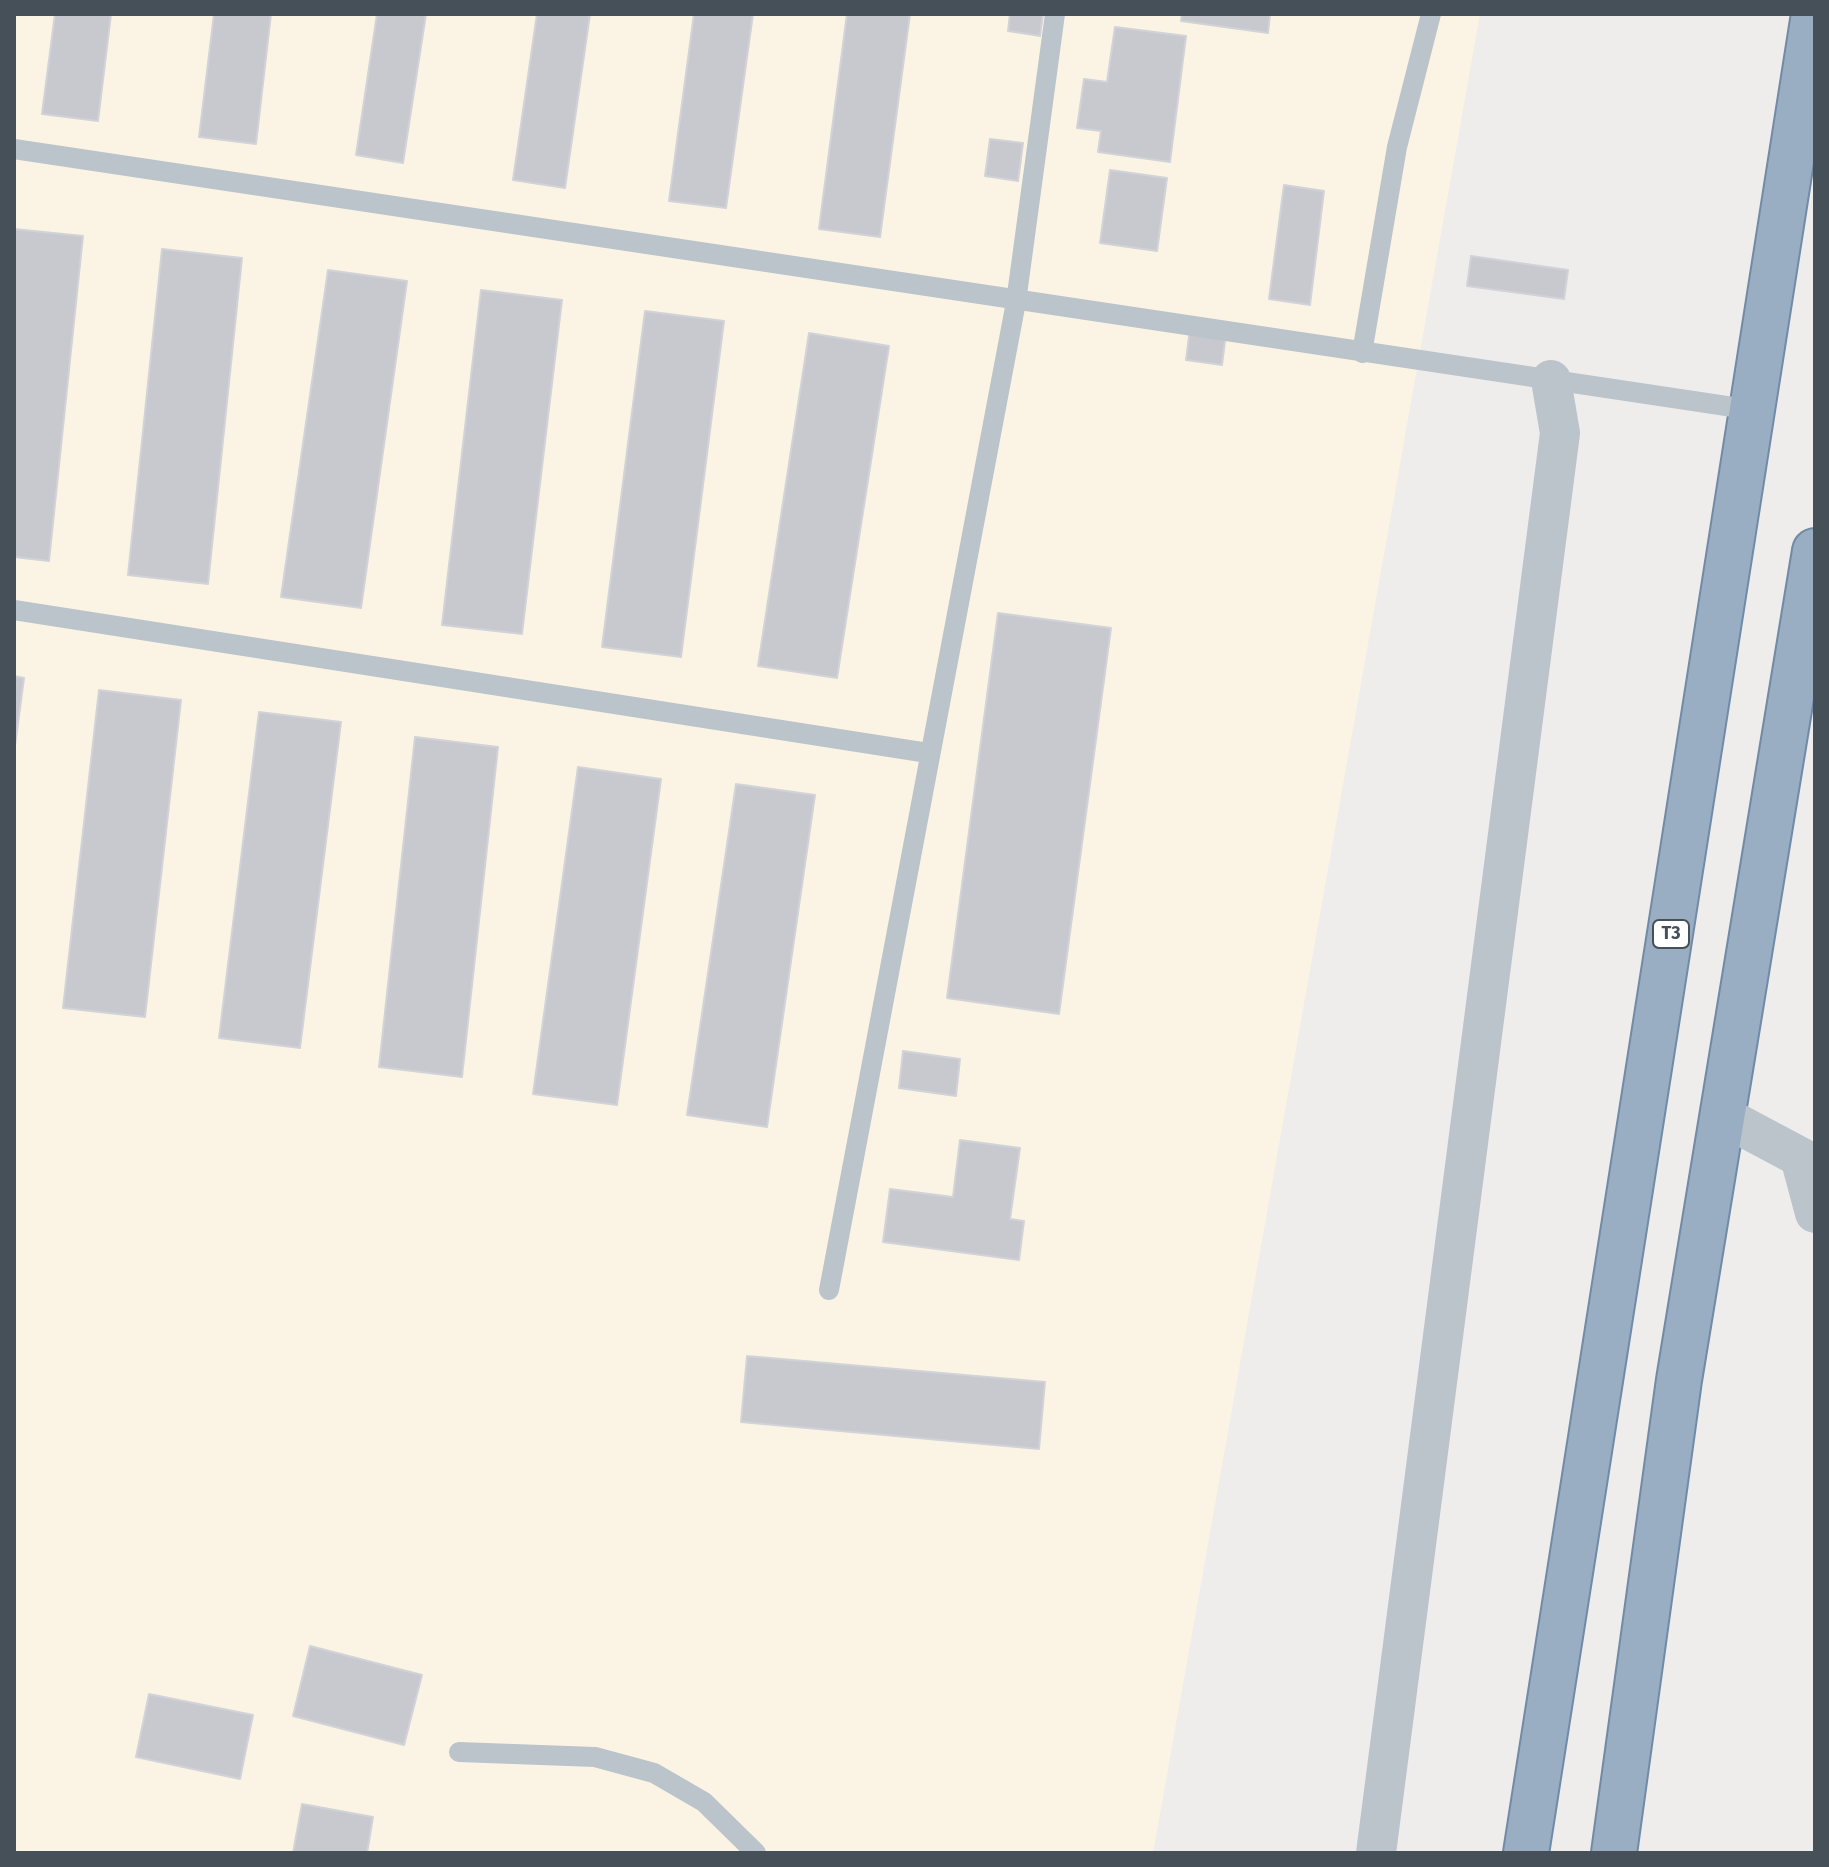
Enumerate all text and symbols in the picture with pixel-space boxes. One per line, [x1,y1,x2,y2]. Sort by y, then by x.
road number: T3 [1653,920,1689,948]

